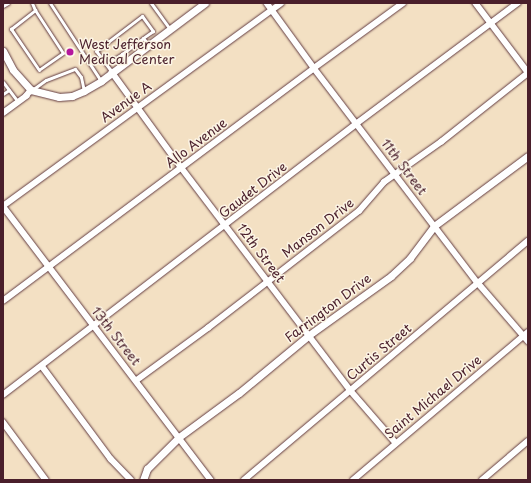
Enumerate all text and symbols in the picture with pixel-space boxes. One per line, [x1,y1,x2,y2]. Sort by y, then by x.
place label: West Jefferson Medical Center [79,37,175,68]
marker: West Jefferson Medical Center [64,46,76,58]
street label: Avenue A [98,78,154,126]
street label: Allo Avenue [162,115,230,171]
street label: 11th Street [378,135,430,199]
street label: Gaudet Drive [216,158,290,222]
street label: Manson Drive [279,195,357,261]
street label: 12th Street [233,220,289,286]
street label: Farrington Drive [282,271,374,345]
street label: 13th Street [88,304,144,368]
street label: Curtis Street [343,320,415,384]
street label: Saint Michael Drive [381,352,485,442]

